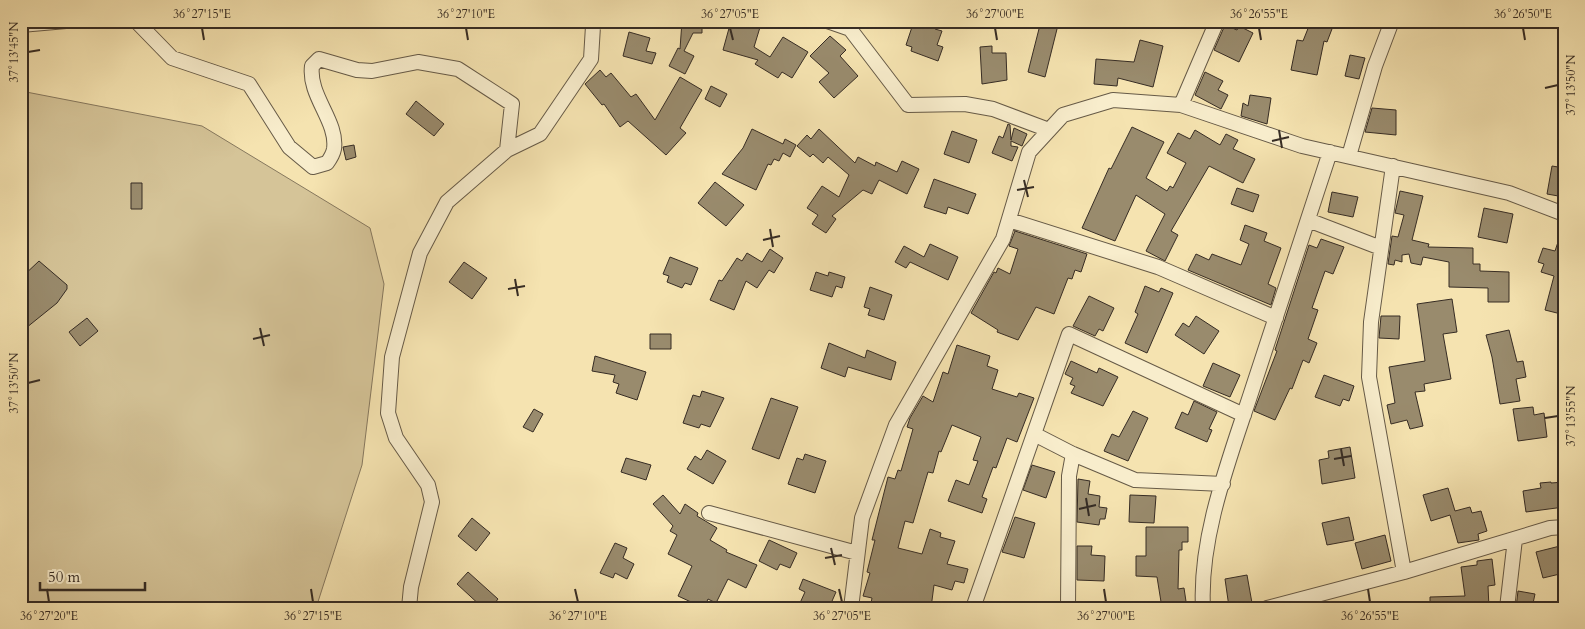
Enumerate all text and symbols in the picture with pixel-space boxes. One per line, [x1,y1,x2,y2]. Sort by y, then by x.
text: 36°27'15"E [173,6,231,22]
text: 36°27'10"E [437,6,495,22]
text: 36°27'05"E [701,6,759,22]
text: 36°27'00"E [966,6,1024,22]
text: 36°26'55"E [1230,6,1288,22]
text: 36°26'50"E [1494,6,1552,22]
text: 37°13'45"N [6,21,22,82]
text: 37°13'50"N [1563,54,1579,115]
text: 37°13'50"N [6,352,22,413]
text: 37°13'55"N [1563,385,1579,446]
scale bar [40,559,145,591]
text: 50 m [48,567,80,587]
text: 36°27'20"E [20,608,78,624]
text: 36°27'15"E [284,608,342,624]
text: 36°27'10"E [549,608,607,624]
text: 36°27'05"E [813,608,871,624]
text: 36°27'00"E [1077,608,1135,624]
text: 36°26'55"E [1341,608,1399,624]

